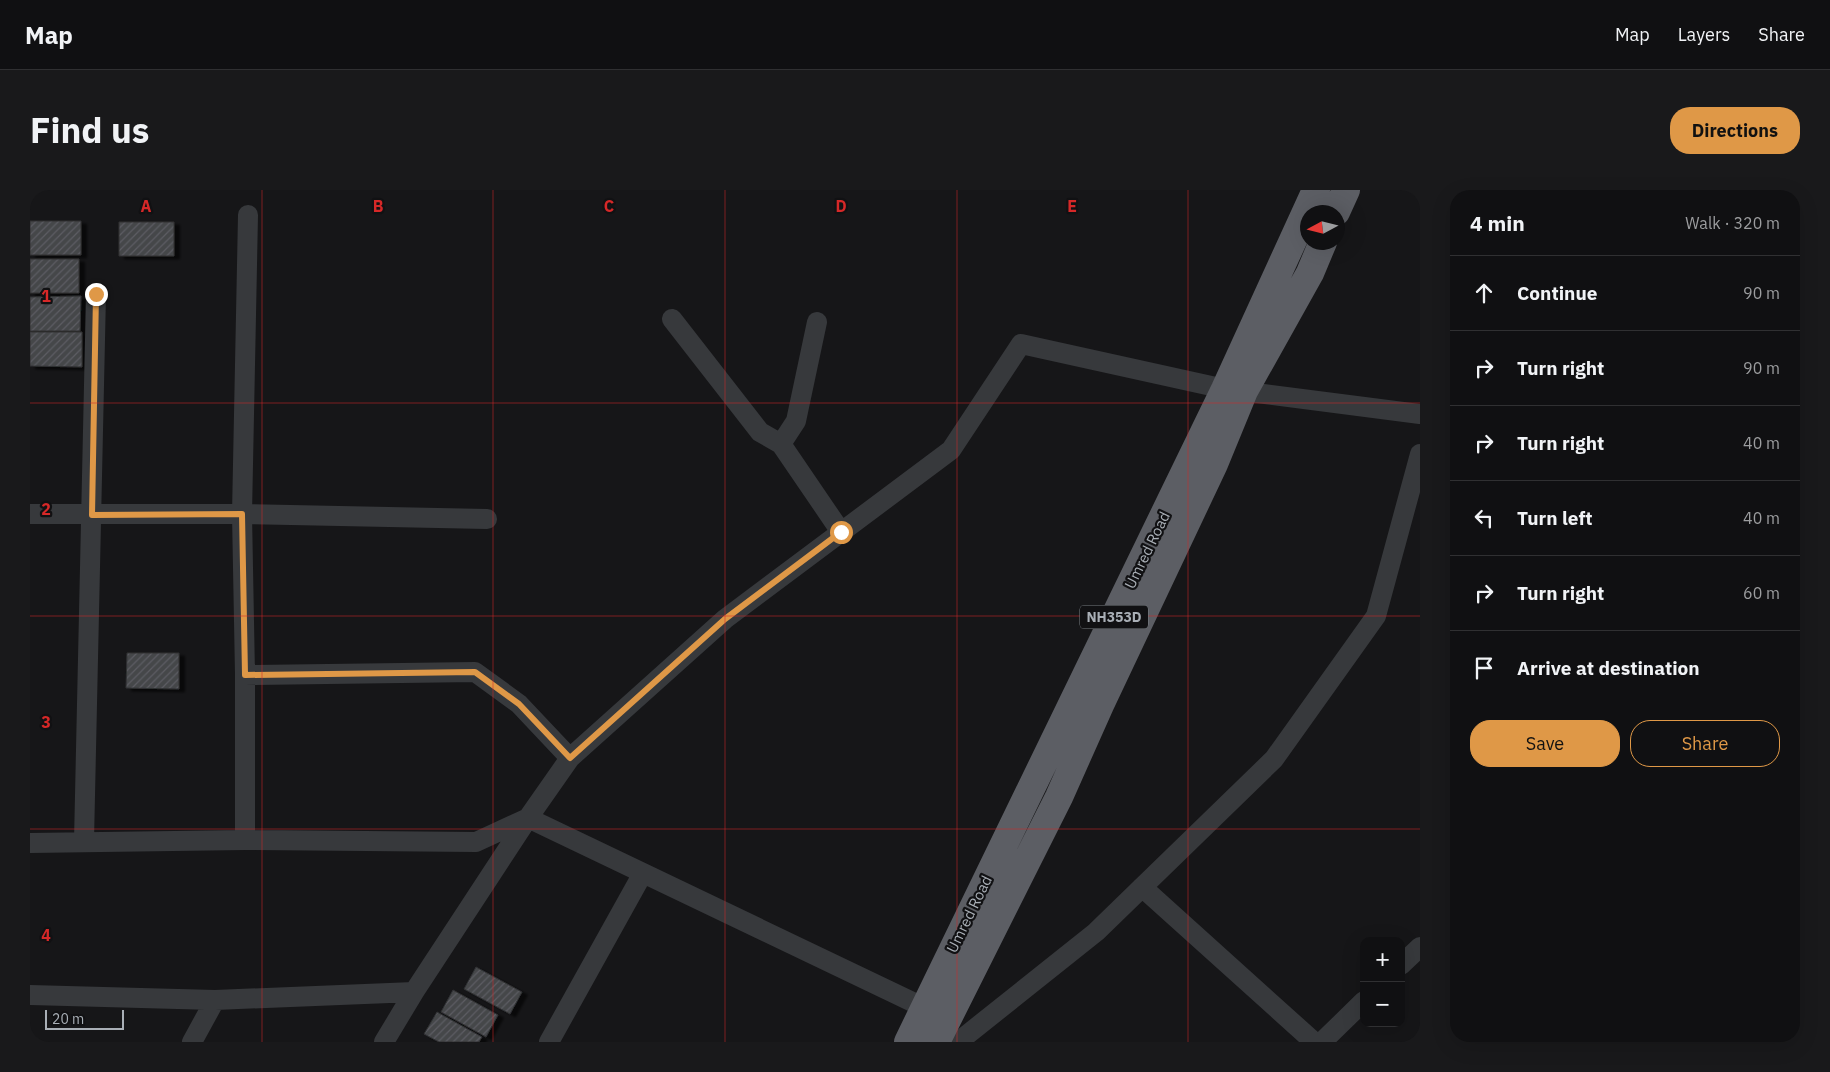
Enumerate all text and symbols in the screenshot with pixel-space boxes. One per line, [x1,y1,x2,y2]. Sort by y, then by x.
text: Map [25,19,73,51]
text: Map [1615,23,1650,46]
text: Layers [1678,23,1730,46]
text: Share [1758,23,1805,46]
text: Find us [30,107,149,153]
button: Directions [1670,107,1800,154]
text: A [141,196,152,216]
text: B [373,196,384,216]
text: C [604,196,614,216]
text: D [835,196,847,216]
text: E [1067,196,1077,216]
north arrow [1300,205,1345,250]
text: 4 min [1470,209,1525,237]
text: Walk · 320 m [1685,213,1780,233]
icon: ahead [1470,279,1498,307]
text: Continue [1517,281,1597,305]
route end [85,283,108,306]
text: 90 m [1743,283,1780,303]
text: 1 [41,286,51,306]
icon: right [1470,354,1498,382]
text: Turn right [1517,356,1604,380]
text: 90 m [1743,358,1780,378]
icon: right [1470,429,1498,457]
text: Turn right [1517,431,1604,455]
text: 40 m [1743,433,1780,453]
text: 2 [41,499,51,519]
icon: left [1470,504,1498,532]
text: Turn left [1517,506,1593,530]
street label: Umred Road [1120,508,1174,592]
text: 40 m [1743,508,1780,528]
route start [830,521,853,544]
icon: right [1470,579,1498,607]
text: Turn right [1517,581,1604,605]
text: 60 m [1743,583,1780,603]
road number: NH353D [1080,606,1148,628]
icon: arrive [1470,654,1498,682]
text: Arrive at destination [1517,656,1700,680]
text: 3 [41,712,51,732]
button: Save [1470,720,1620,767]
button: Share [1630,720,1780,767]
street label: Umred Road [942,872,996,956]
text: 4 [41,925,51,945]
map controls [1360,937,1405,1027]
button: + [1360,937,1405,982]
button: − [1360,982,1405,1027]
scale bar [45,1007,124,1030]
text: 20 m [52,1010,84,1028]

